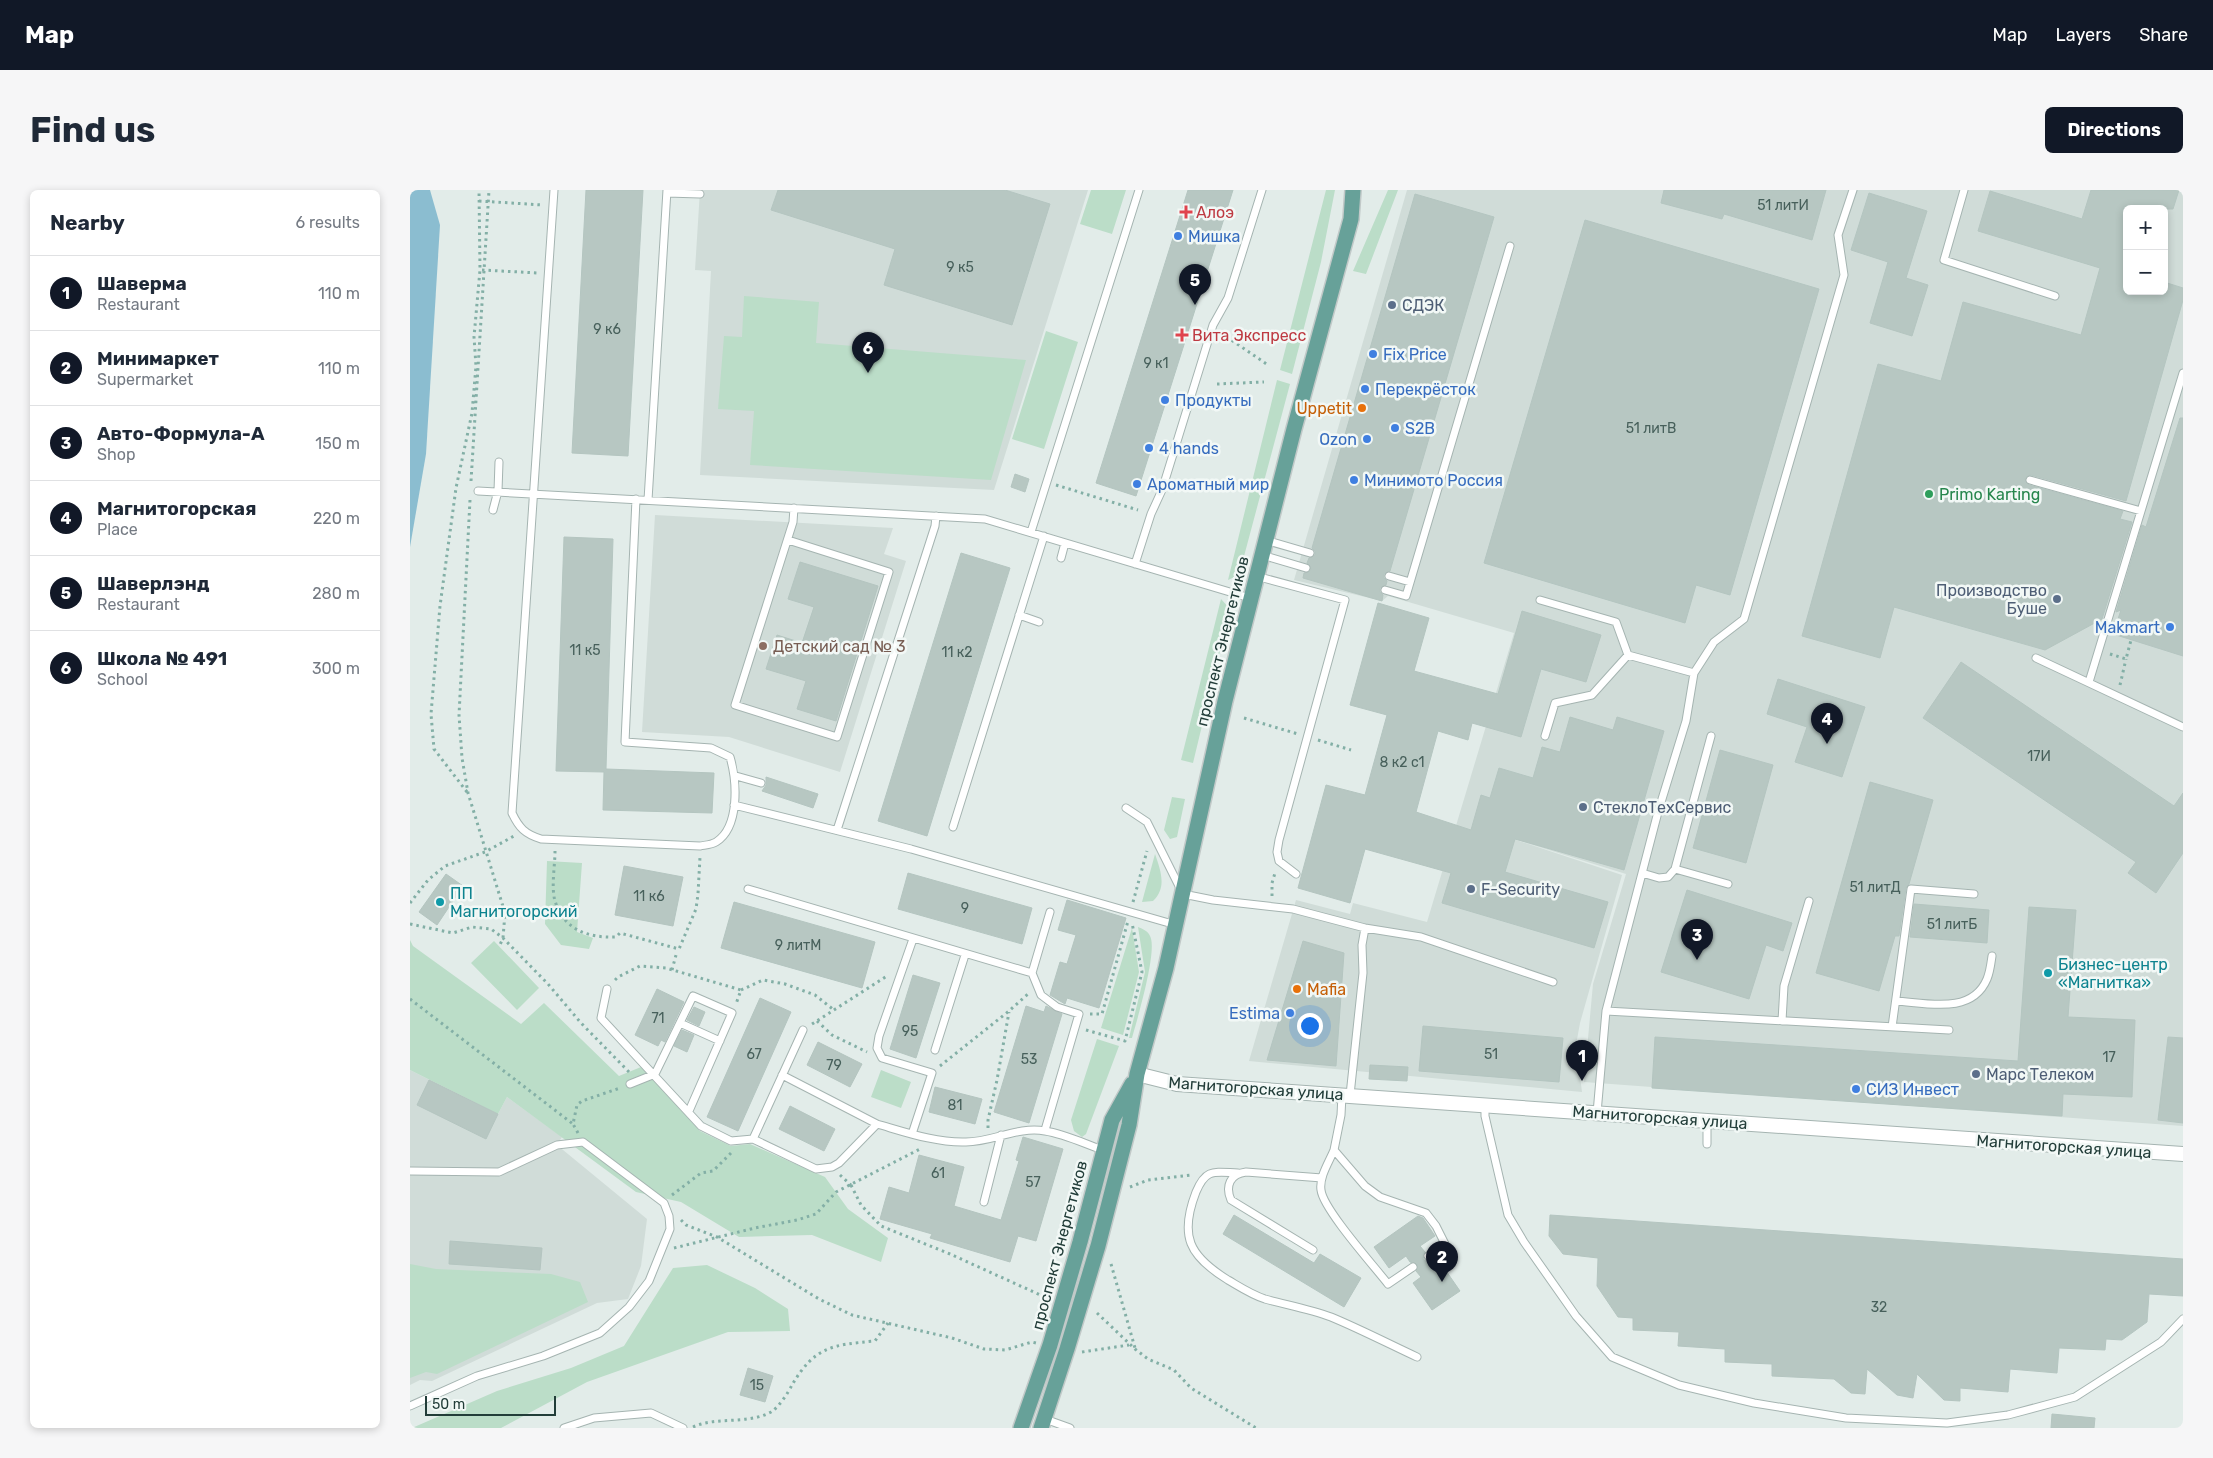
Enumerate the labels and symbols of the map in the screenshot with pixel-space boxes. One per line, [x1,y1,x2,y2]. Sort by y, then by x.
house number: 51 литИ [1757,197,1809,214]
place label: Алоэ [1196,203,1234,222]
marker: Алоэ [1180,206,1192,218]
place label: Мишка [1188,227,1240,246]
marker: Мишка [1172,230,1184,242]
house number: 9 к5 [946,259,974,276]
pin: 5 [1179,264,1211,305]
place label: СДЭК [1402,296,1444,315]
marker: СДЭК [1386,299,1398,311]
house number: 9 к6 [593,321,621,338]
place label: Вита Экспресс [1192,326,1306,345]
marker: Вита Экспресс [1176,329,1188,341]
pin: 6 [852,332,884,373]
place label: Fix Price [1383,345,1447,364]
marker: Fix Price [1367,348,1379,360]
house number: 9 к1 [1143,355,1169,372]
place label: Перекрёсток [1375,380,1476,399]
marker: Перекрёсток [1359,383,1371,395]
place label: Продукты [1175,391,1252,410]
marker: Продукты [1159,394,1171,406]
place label: Uppetit [1296,399,1352,418]
marker: Uppetit [1356,402,1368,414]
place label: S2B [1405,419,1435,438]
house number: 51 литВ [1626,420,1676,437]
marker: S2B [1389,422,1401,434]
place label: Ozon [1319,430,1357,449]
marker: Ozon [1361,433,1373,445]
place label: 4 hands [1159,439,1219,458]
marker: 4 hands [1143,442,1155,454]
place label: Минимото Россия [1364,471,1503,490]
marker: Минимото Россия [1348,474,1360,486]
place label: Ароматный мир [1147,475,1269,494]
marker: Ароматный мир [1131,478,1143,490]
place label: Primo Karting [1939,485,2040,504]
marker: Primo Karting [1923,488,1935,500]
street label: проспект Энергетиков [1192,554,1253,728]
place label: Производство Буше [1936,581,2047,618]
marker: Производство Буше [2051,593,2063,605]
place label: Makmart [2095,618,2160,637]
marker: Makmart [2164,621,2176,633]
place label: Детский сад № 3 [773,637,906,656]
marker: Детский сад № 3 [757,640,769,652]
house number: 11 к5 [569,642,601,659]
house number: 11 к2 [941,644,973,661]
pin: 4 [1811,703,1843,744]
house number: 17И [2027,748,2051,765]
house number: 8 к2 с1 [1379,754,1425,771]
place label: СтеклоТехСервис [1593,798,1732,817]
marker: СтеклоТехСервис [1577,801,1589,813]
house number: 51 литД [1849,879,1901,896]
place label: F-Security [1481,880,1560,899]
marker: F-Security [1465,883,1477,895]
place label: ПП Магнитогорский [450,884,578,921]
house number: 11 к6 [633,888,665,905]
marker: ПП Магнитогорский [434,896,446,908]
house number: 9 [961,900,969,917]
house number: 51 литБ [1927,916,1977,933]
pin: 3 [1681,919,1713,960]
house number: 9 литМ [775,937,821,954]
place label: Бизнес-центр «Магнитка» [2058,955,2168,992]
marker: Бизнес-центр «Магнитка» [2042,967,2054,979]
place label: Mafia [1307,980,1346,999]
marker: Mafia [1291,983,1303,995]
place label: Estima [1229,1004,1280,1023]
marker: Estima [1284,1007,1296,1019]
house number: 71 [651,1010,665,1027]
your location [1297,1013,1323,1039]
house number: 95 [902,1023,918,1040]
pin: 1 [1566,1040,1598,1081]
house number: 67 [746,1046,762,1063]
house number: 51 [1484,1046,1498,1063]
house number: 17 [2102,1049,2116,1066]
house number: 53 [1021,1051,1037,1068]
house number: 79 [826,1057,842,1074]
place label: Марс Телеком [1986,1065,2095,1084]
marker: Марс Телеком [1970,1068,1982,1080]
street label: Магнитогорская улица [1168,1073,1344,1104]
place label: СИЗ Инвест [1866,1080,1959,1099]
marker: СИЗ Инвест [1850,1083,1862,1095]
house number: 81 [948,1097,962,1114]
street label: Магнитогорская улица [1572,1102,1748,1133]
street label: Магнитогорская улица [1976,1131,2152,1162]
street label: проспект Энергетиков [1028,1158,1091,1332]
house number: 61 [931,1165,945,1182]
house number: 57 [1025,1174,1041,1191]
pin: 2 [1426,1241,1458,1282]
house number: 32 [1871,1299,1887,1316]
house number: 15 [750,1377,764,1394]
scale bar [425,1393,556,1416]

